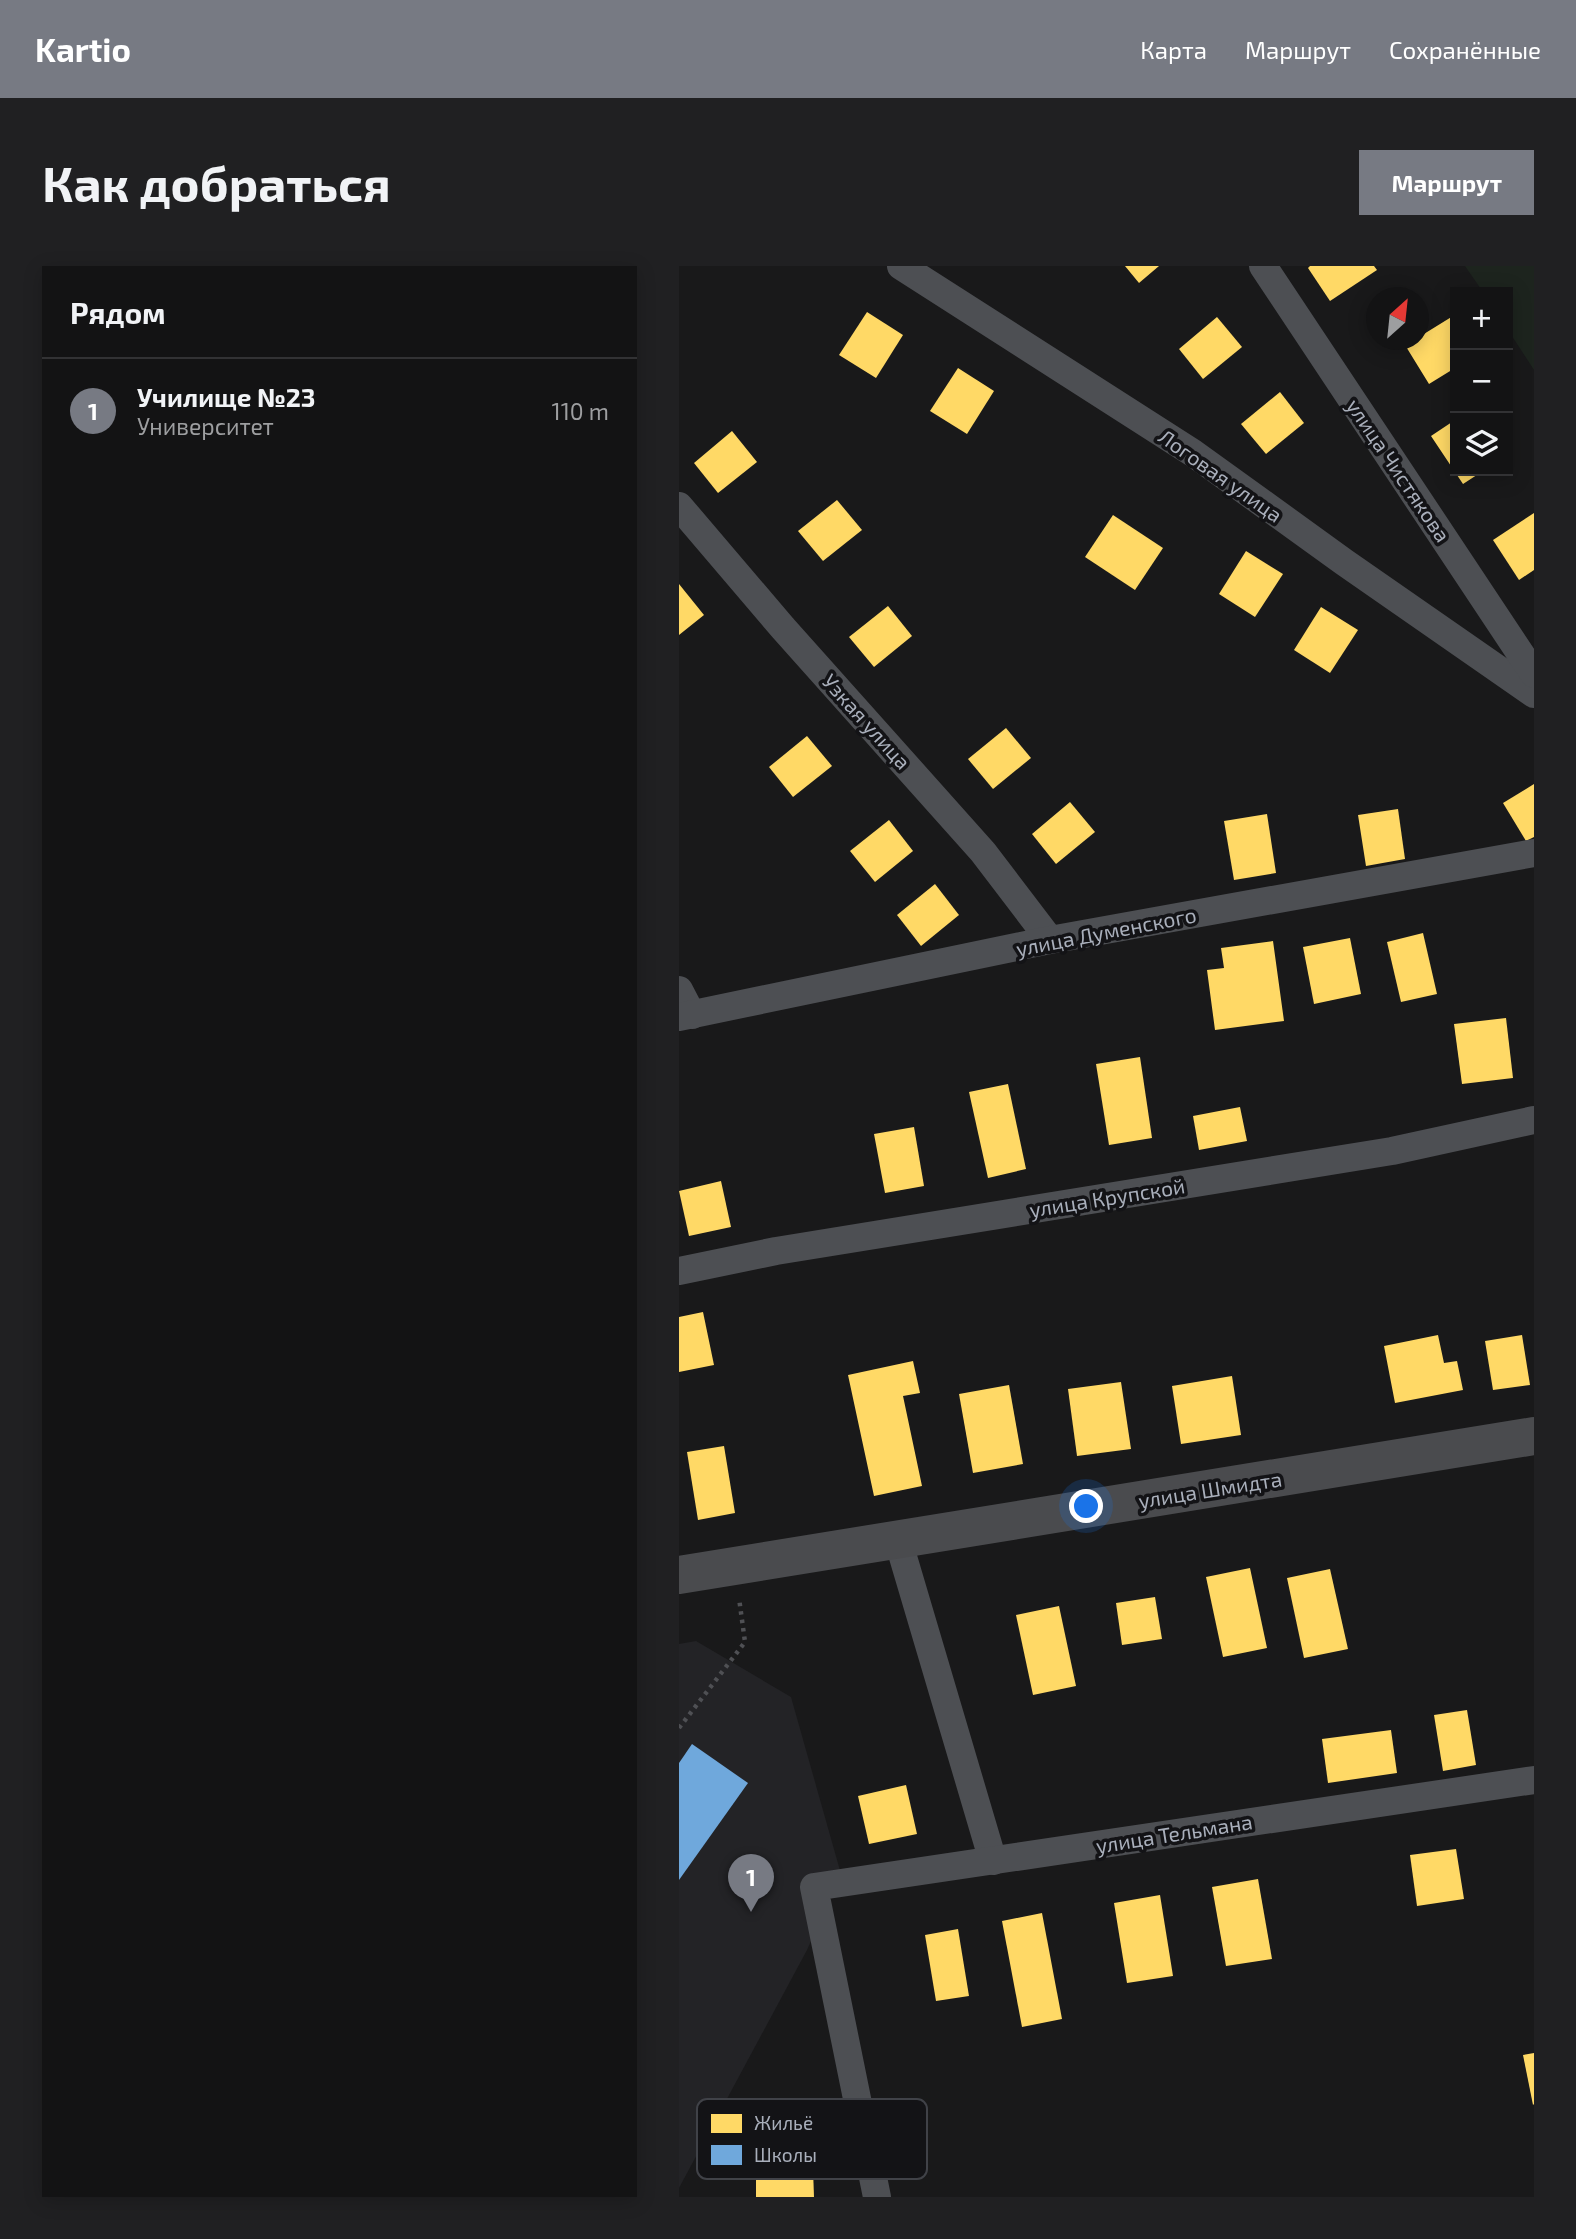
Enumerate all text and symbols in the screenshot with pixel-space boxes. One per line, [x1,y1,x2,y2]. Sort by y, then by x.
text: Kartio [35,29,131,69]
text: Карта [1140,35,1207,64]
text: Маршрут [1245,35,1351,64]
text: Сохранённые [1389,35,1541,64]
button: Маршрут [1359,150,1534,215]
text: Как добраться [42,153,391,212]
north arrow [1366,287,1429,350]
map controls [1450,287,1513,476]
button: + [1450,287,1513,350]
text: Рядом [70,294,166,330]
button: − [1450,350,1513,413]
text: Училище №23 [137,381,316,412]
street label: улица Чистякова [1341,394,1456,547]
text: 1 [88,397,98,425]
text: 110 m [552,397,609,425]
text: Университет [137,412,274,440]
button: layers [1450,413,1513,476]
street label: Логовая улица [1154,423,1288,528]
street label: Узкая улица [817,668,916,774]
street label: улица Думенского [1014,901,1198,962]
street label: улица Крупской [1027,1172,1187,1223]
street label: улица Шмидта [1136,1465,1284,1514]
your location [1069,1489,1103,1523]
street label: улица Тельмана [1094,1808,1254,1859]
pin: 1 [728,1854,774,1912]
legend [697,2099,927,2179]
text: Жильё [754,2111,813,2134]
text: Школы [754,2143,817,2166]

